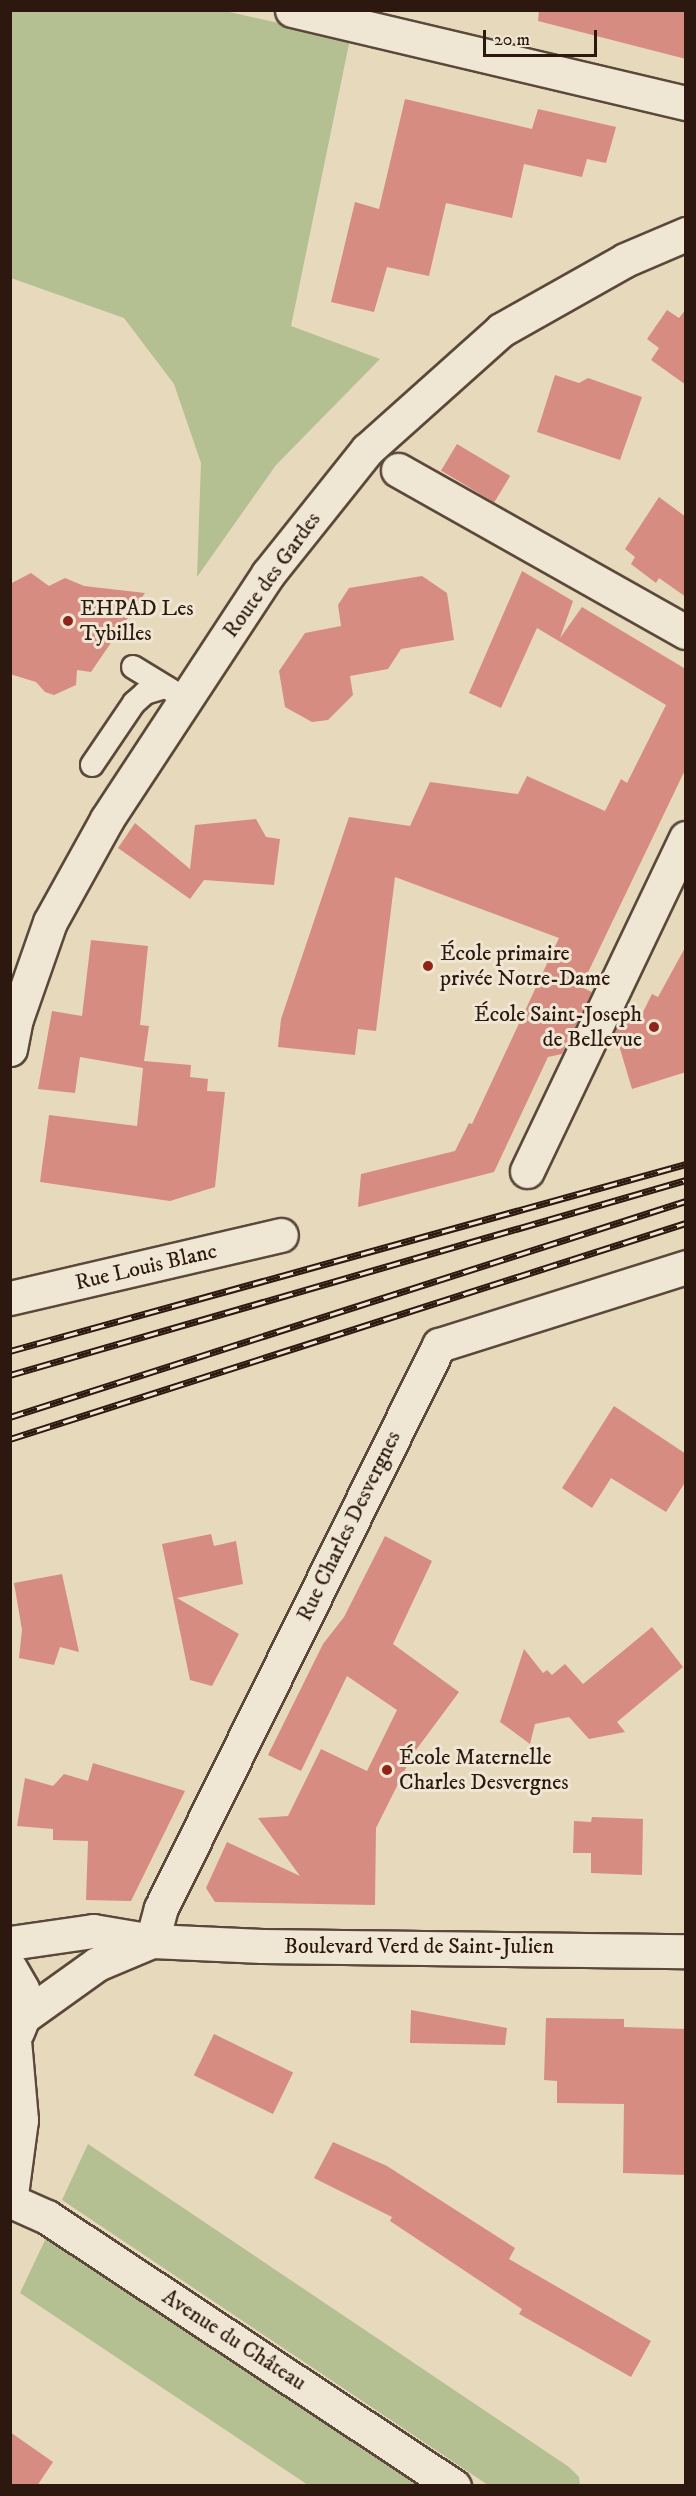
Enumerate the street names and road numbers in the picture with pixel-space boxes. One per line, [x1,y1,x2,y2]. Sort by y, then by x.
street label: Route des Gardes [217,507,327,643]
street label: Rue Louis Blanc [73,1238,219,1296]
street label: Rue Charles Desvergnes [291,1426,407,1626]
street label: Boulevard Verd de Saint-Julien [284,1934,554,1960]
street label: Avenue du Château [157,2284,311,2396]

